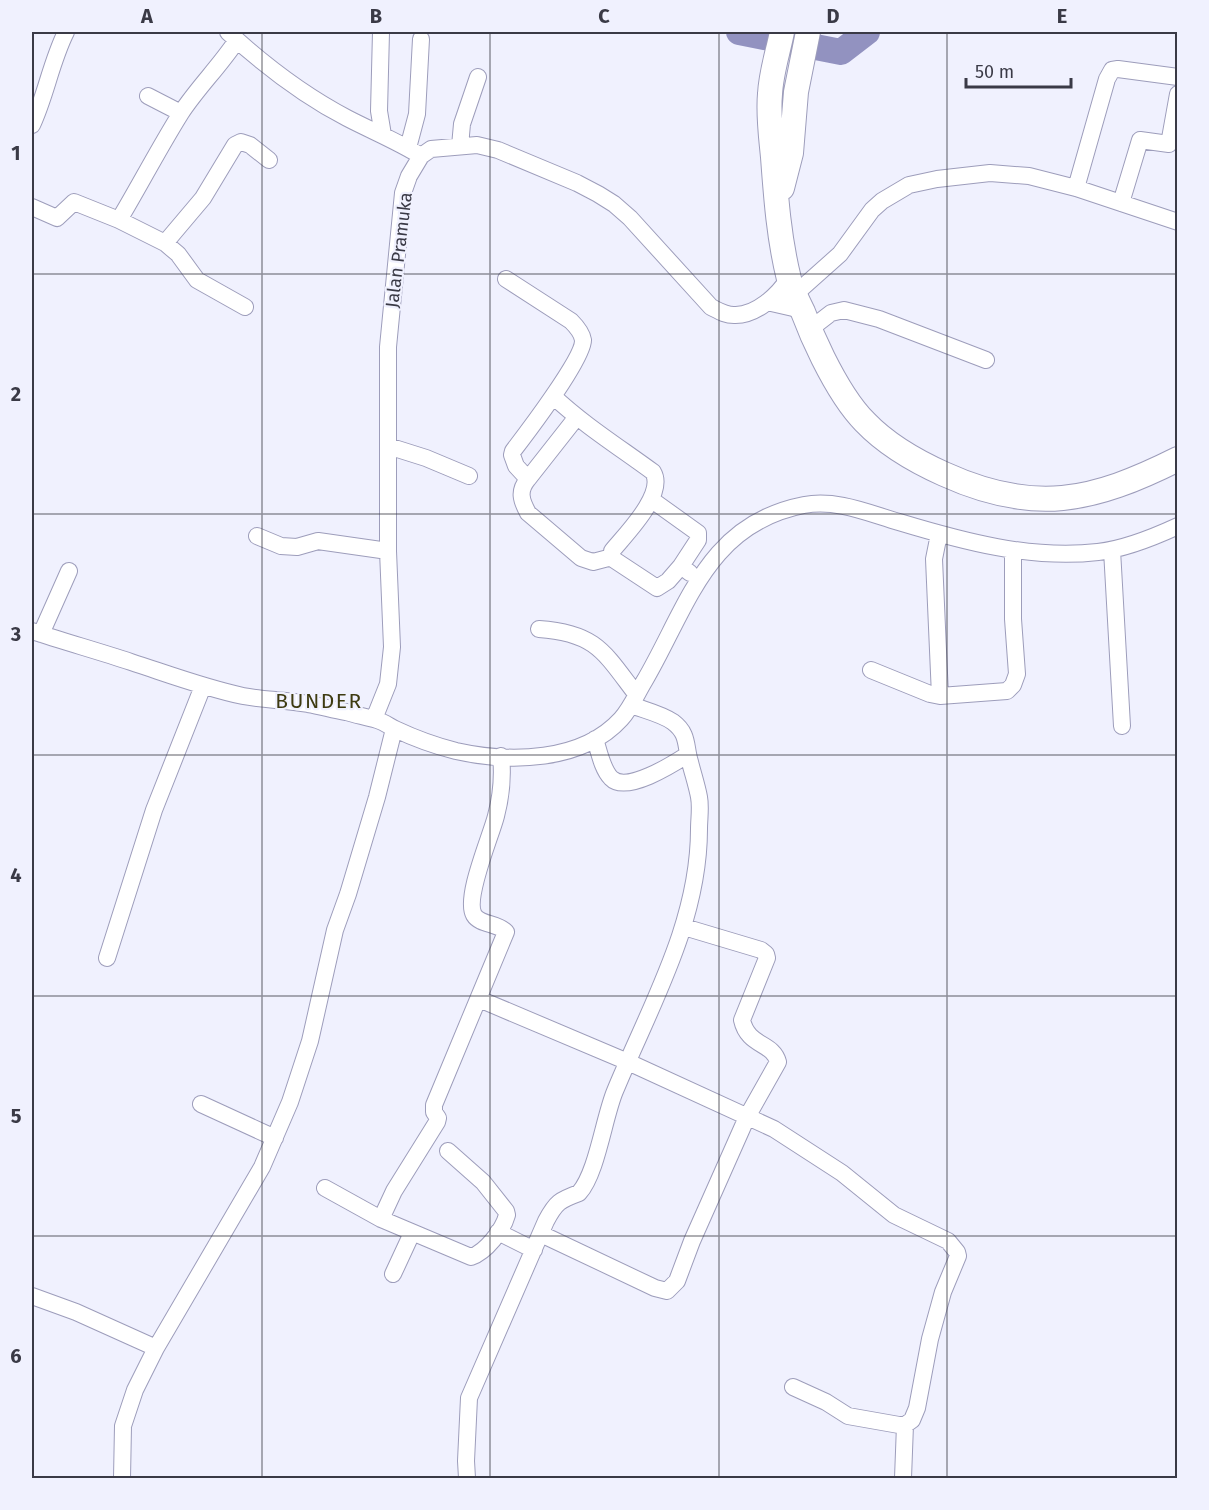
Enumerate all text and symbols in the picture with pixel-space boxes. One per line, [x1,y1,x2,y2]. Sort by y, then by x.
text: A [140,4,154,28]
text: B [370,4,382,28]
text: C [598,4,610,28]
text: D [826,4,840,28]
text: E [1057,4,1067,28]
scale bar [966,51,1071,89]
text: 50 m [975,61,1014,83]
text: 1 [11,141,21,165]
street label: Jalan Pramuka [381,191,417,309]
text: 2 [11,382,21,406]
text: 3 [10,622,21,646]
district label: BUNDER [275,688,363,714]
text: 4 [10,863,22,887]
text: 5 [11,1104,22,1128]
text: 6 [10,1344,22,1368]

